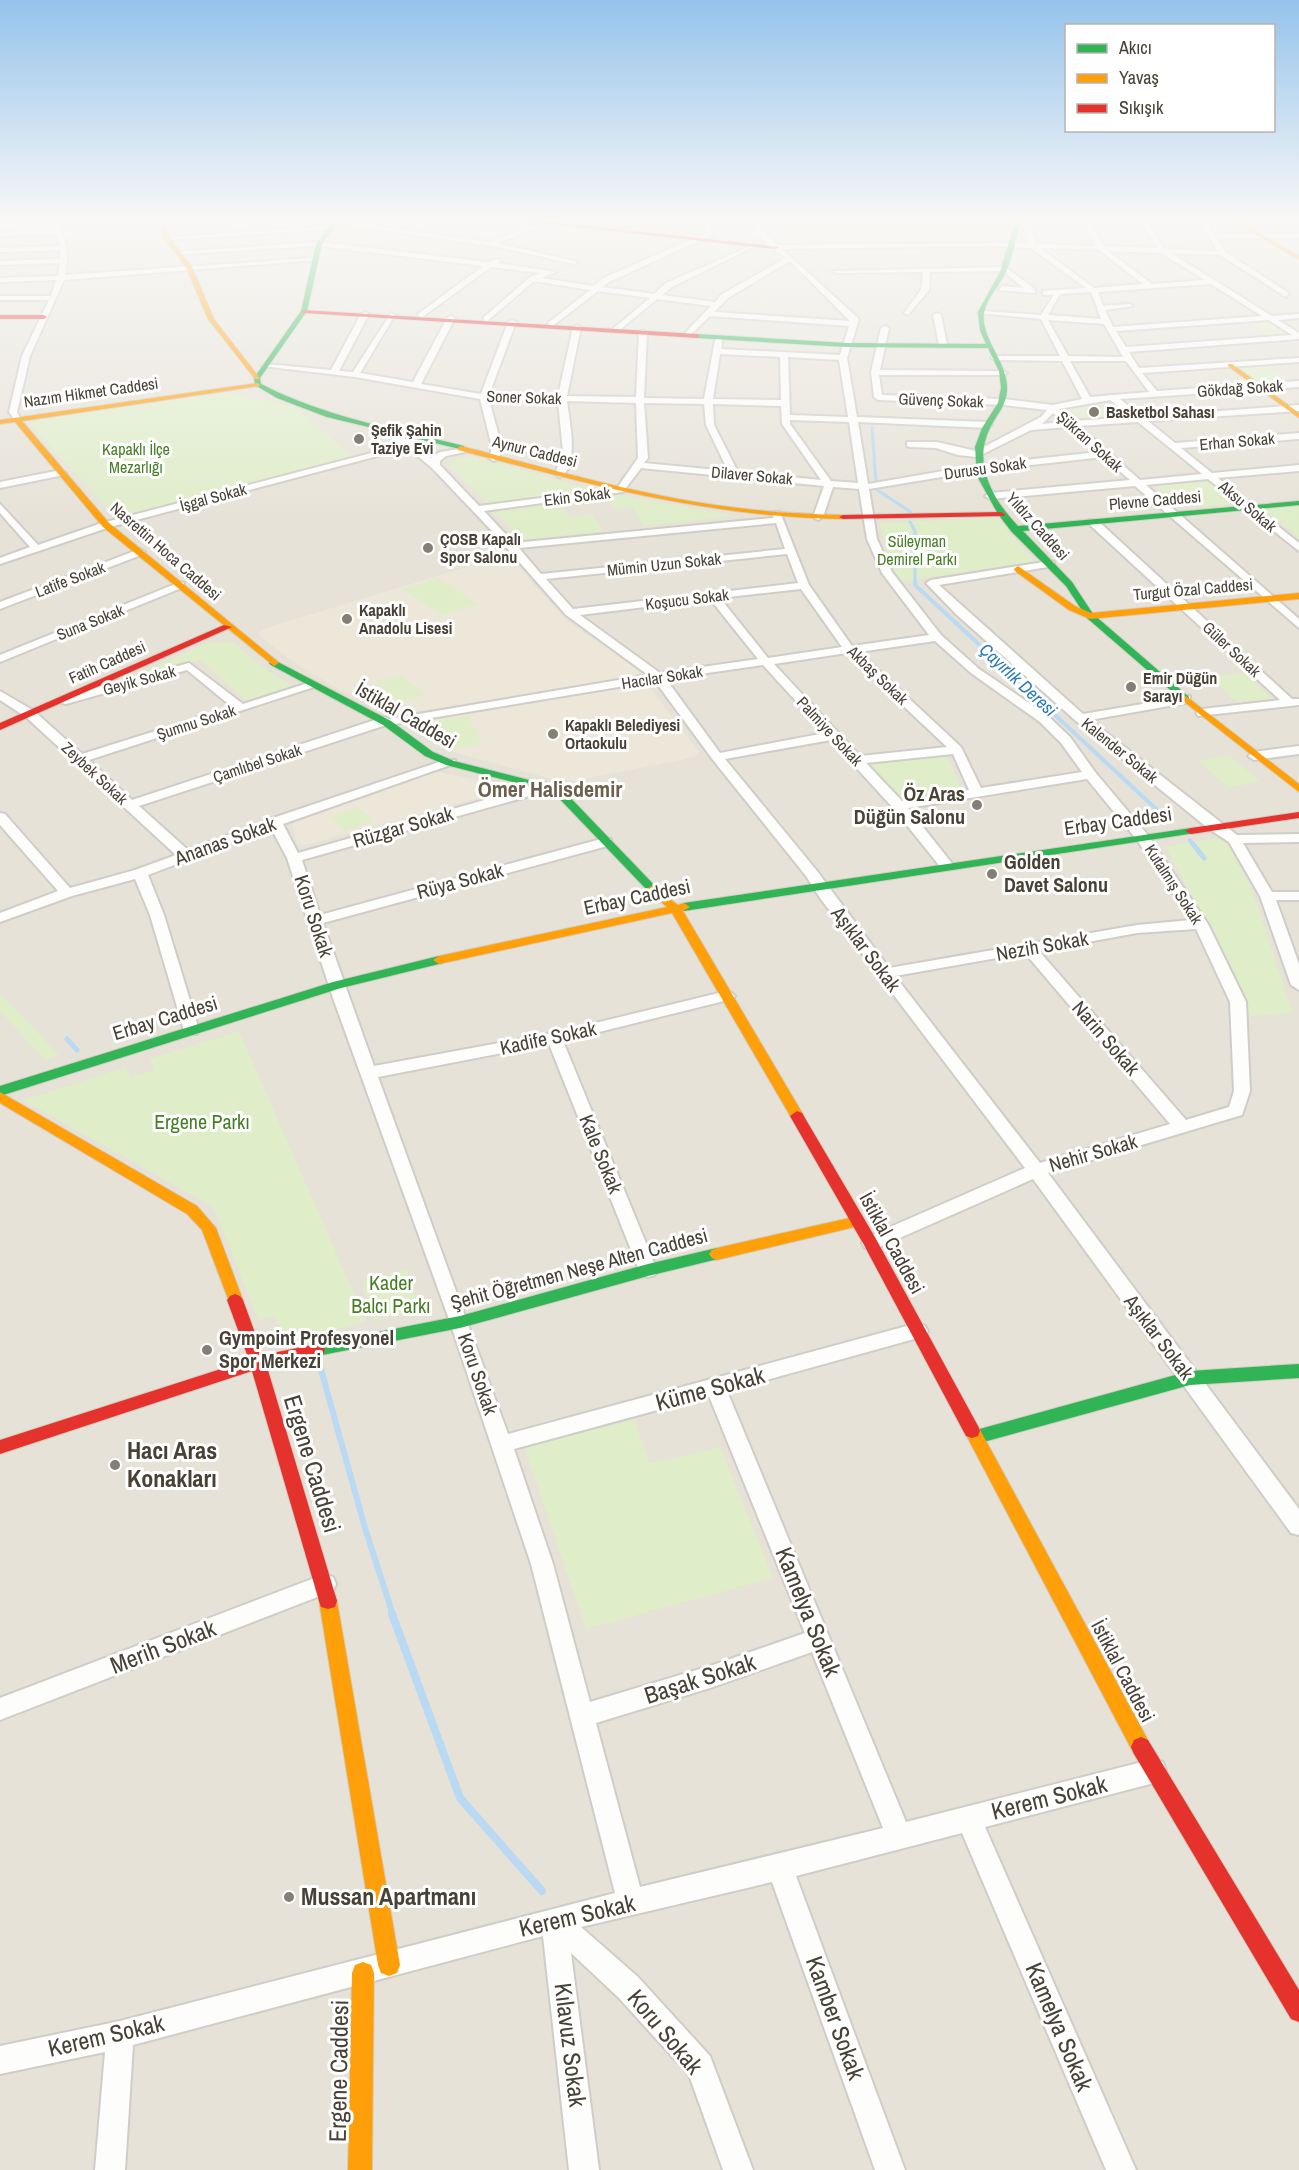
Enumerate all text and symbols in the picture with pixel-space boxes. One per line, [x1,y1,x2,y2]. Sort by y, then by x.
legend [1065,24,1275,132]
text: Akıcı [1118,35,1152,60]
text: Yavaş [1119,65,1159,90]
text: Sıkışık [1119,95,1164,120]
street label: Nazım Hikmet Caddesi [22,372,160,412]
street label: Gökdağ Sokak [1196,374,1284,402]
street label: Soner Sokak [486,385,562,409]
street label: Güvenç Sokak [898,388,984,412]
place label: Basketbol Sahası [1106,401,1215,423]
street label: Şükran Sokak [1052,405,1128,477]
marker: Basketbol Sahası [1087,405,1101,419]
place label: Şefik Şahin Taziye Evi [371,419,442,459]
street label: Erhan Sokak [1199,427,1276,455]
street label: Aynur Caddesi [489,430,580,472]
marker: Şefik Şahin Taziye Evi [352,432,366,446]
park label: Kapaklı İlçe Mezarlığı [102,438,170,478]
street label: Durusu Sokak [943,451,1028,485]
street label: Dilaver Sokak [710,460,794,490]
street label: Aksu Sokak [1214,475,1282,537]
street label: İşgal Sokak [177,477,249,516]
street label: Ekin Sokak [543,481,612,511]
street label: Plevne Caddesi [1108,485,1202,515]
street label: Yıldız Caddesi [1001,487,1075,565]
street label: Nasrettin Hoca Caddesi [106,497,226,605]
place label: ÇOSB Kapalı Spor Salonu [440,528,521,568]
park label: Süleyman Demirel Parkı [877,530,957,570]
marker: ÇOSB Kapalı Spor Salonu [421,541,435,555]
street label: Mümin Uzun Sokak [606,547,723,581]
street label: Latife Sokak [32,556,108,602]
street label: Turgut Özal Caddesi [1132,573,1254,605]
street label: Koşucu Sokak [644,583,730,615]
street label: Suna Sokak [53,598,127,645]
place label: Kapaklı Anadolu Lisesi [359,599,452,639]
marker: Kapaklı Anadolu Lisesi [340,612,354,626]
street label: Güler Sokak [1198,616,1266,682]
street label: Fatih Caddesi [65,635,149,689]
water label: Çayırlık Deresi [974,637,1063,722]
street label: Akbaş Sokak [842,640,913,710]
street label: Geyik Sokak [100,660,178,700]
street label: Hacılar Sokak [620,660,704,694]
place label: Emir Düğün Sarayı [1143,667,1217,707]
street label: İstiklal Caddesi [351,675,462,754]
marker: Emir Düğün Sarayı [1124,680,1138,694]
street label: Palmiye Sokak [792,691,868,771]
street label: Şumnu Sokak [154,699,239,745]
street label: Kalender Sokak [1077,712,1163,788]
place label: Kapaklı Belediyesi Ortaokulu [565,714,680,754]
marker: Kapaklı Belediyesi Ortaokulu [546,727,560,741]
street label: Zeybek Sokak [57,737,133,810]
street label: Çamlıbel Sokak [210,738,305,788]
district label: Ömer Halisdemir [478,774,622,804]
place label: Öz Aras Düğün Salonu [854,780,965,830]
marker: Öz Aras Düğün Salonu [970,798,984,812]
street label: Rüzgar Sokak [350,799,457,854]
street label: Erbay Caddesi [1062,800,1174,841]
street label: Ananas Sokak [170,809,280,872]
street label: Kutalmış Sokak [1140,840,1208,929]
place label: Golden Davet Salonu [1004,848,1108,898]
street label: Rüya Sokak [414,856,507,905]
marker: Golden Davet Salonu [985,867,999,881]
street label: Koru Sokak [289,871,341,961]
street label: Erbay Caddesi [581,872,693,921]
street label: Aşıklar Sokak [825,900,908,997]
street label: Nezih Sokak [994,924,1091,967]
street label: Erbay Caddesi [109,989,221,1046]
street label: Narin Sokak [1067,995,1147,1081]
street label: Kadife Sokak [497,1014,599,1061]
park label: Ergene Parkı [154,1108,250,1135]
street label: Kale Sokak [573,1110,630,1198]
street label: Nehir Sokak [1046,1127,1141,1178]
street label: İstiklal Caddesi [853,1187,931,1298]
street label: Şehit Öğretmen Neşe Alten Caddesi [447,1221,711,1316]
park label: Kader Balcı Parkı [351,1269,431,1319]
street label: Aşıklar Sokak [1118,1288,1201,1385]
place label: Gympoint Profesyonel Spor Merkezi [219,1324,394,1374]
street label: Koru Sokak [452,1329,505,1419]
marker: Gympoint Profesyonel Spor Merkezi [200,1343,214,1357]
street label: Küme Sokak [652,1358,768,1418]
street label: Ergene Caddesi [277,1391,349,1536]
place label: Hacı Aras Konakları [127,1434,217,1494]
marker: Hacı Aras Konakları [108,1458,122,1472]
street label: Kamelya Sokak [768,1542,849,1681]
street label: Merih Sokak [105,1611,220,1681]
street label: İstiklal Caddesi [1085,1615,1162,1727]
street label: Başak Sokak [640,1645,759,1711]
street label: Kerem Sokak [988,1767,1110,1827]
place label: Mussan Apartmanı [301,1880,476,1912]
street label: Kerem Sokak [516,1886,638,1944]
marker: Mussan Apartmanı [282,1890,296,1904]
street label: Kamber Sokak [799,1952,873,2084]
street label: Kamelya Sokak [1018,1957,1101,2096]
street label: Kılavuz Sokak [548,1981,594,2109]
street label: Koru Sokak [621,1982,711,2081]
street label: Ergene Caddesi [321,2000,355,2142]
street label: Kerem Sokak [45,2006,167,2064]

